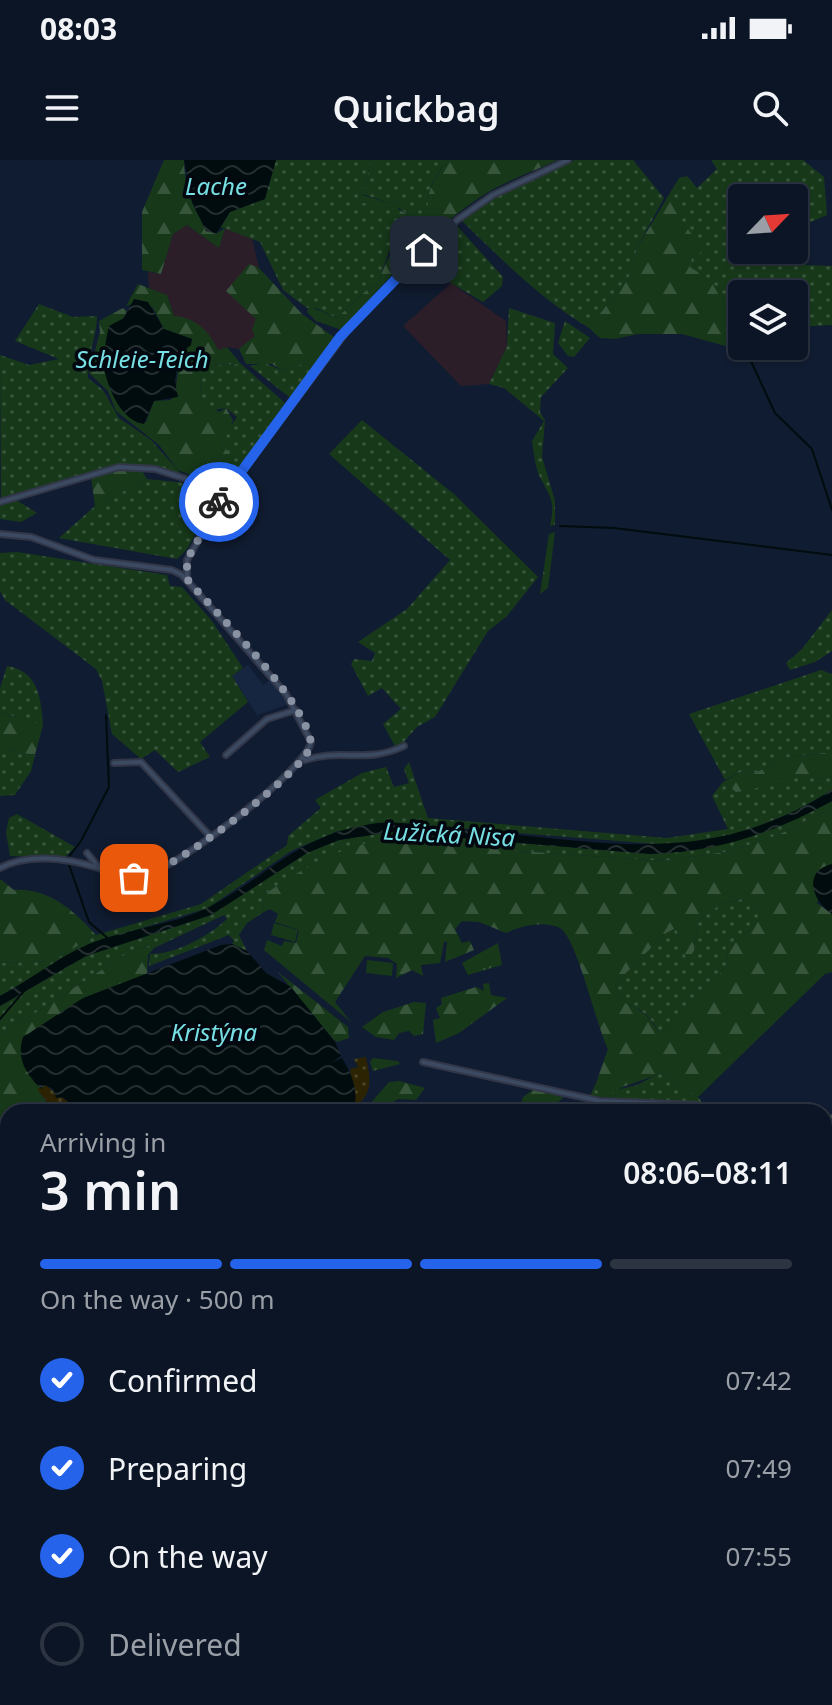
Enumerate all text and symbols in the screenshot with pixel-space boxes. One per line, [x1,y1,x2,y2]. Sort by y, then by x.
text: 08:03 [40,8,117,49]
text: Quickbag [333,84,499,133]
icon: menu [40,86,84,130]
icon: search [748,86,792,130]
water label: Lache [185,169,247,202]
north arrow [728,184,808,264]
map controls [728,184,808,360]
pin [390,216,458,284]
icon: home [402,228,446,272]
button: layers [728,280,808,360]
water label: Schleie-Teich [75,342,209,375]
courier [179,462,259,542]
icon: bike [197,480,241,524]
water label: Lužická Nisa [382,814,516,853]
pin [100,844,168,912]
icon: bag [112,856,156,900]
water label: Kristýna [171,1015,258,1048]
text: Arriving in [40,1124,166,1160]
text: 08:06–08:11 [623,1152,792,1193]
text: 3 min [40,1154,181,1225]
text: On the way · 500 m [40,1281,274,1317]
icon: check [40,1358,84,1402]
text: Confirmed [108,1360,258,1401]
text: 07:42 [726,1362,792,1398]
icon: check [40,1446,84,1490]
text: Preparing [108,1448,247,1489]
text: 07:49 [726,1450,792,1486]
icon: check [40,1534,84,1578]
text: On the way [108,1536,268,1577]
text: 07:55 [726,1538,792,1574]
text: Delivered [108,1624,242,1665]

